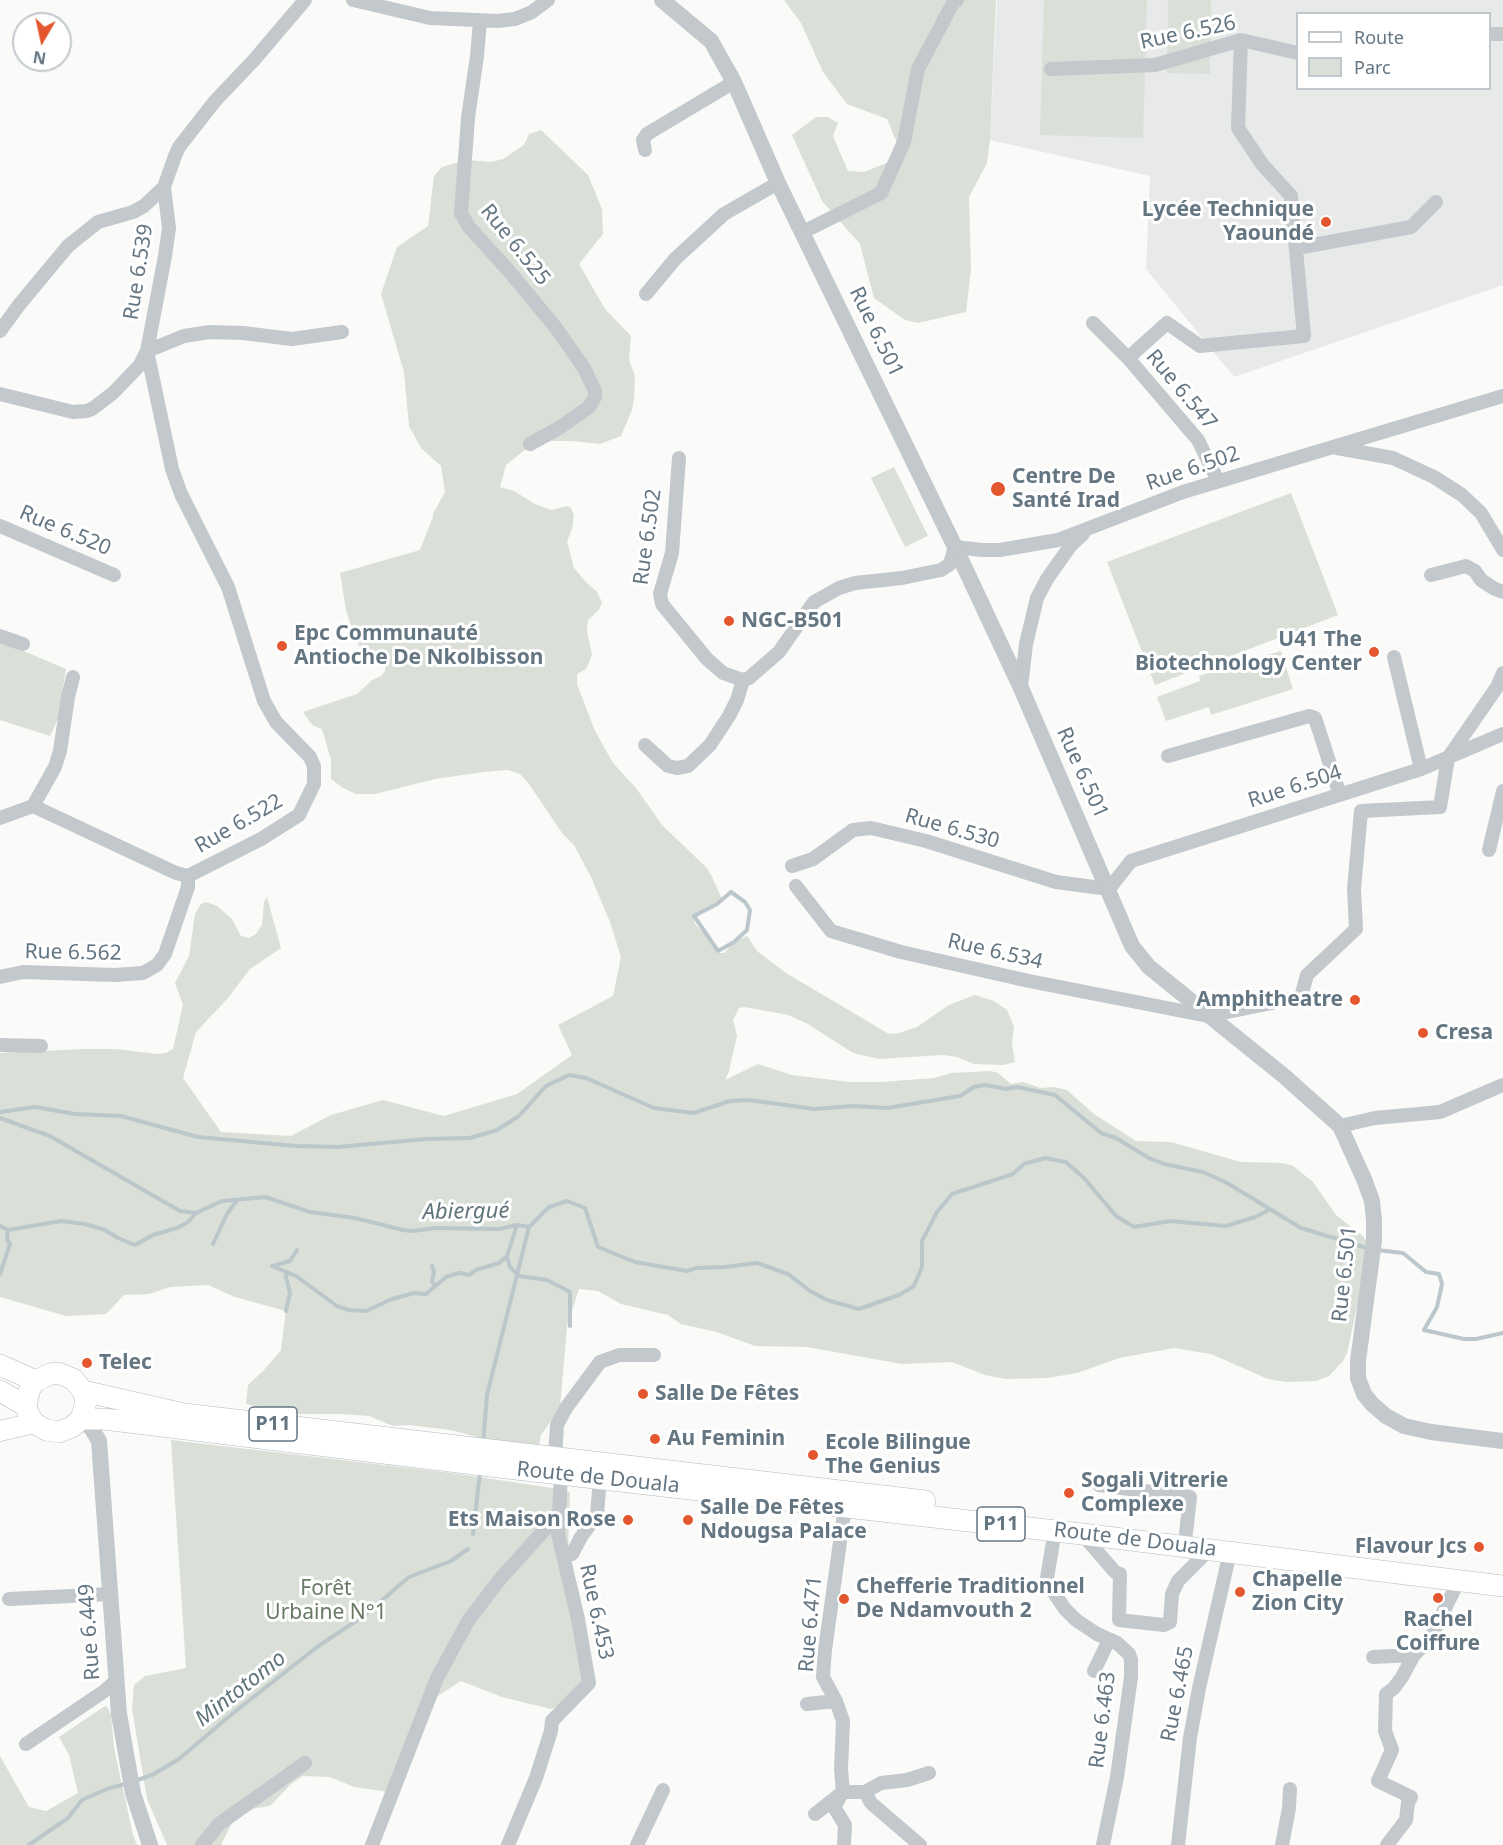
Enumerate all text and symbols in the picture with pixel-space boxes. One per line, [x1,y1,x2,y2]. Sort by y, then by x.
street label: Rue 6.526 [1138,11,1238,55]
north arrow [12,12,72,72]
legend [1296,12,1491,90]
text: Route [1354,25,1404,49]
text: N [31,46,48,70]
text: Parc [1354,55,1391,79]
place label: Lycée Technique Yaoundé [1142,197,1314,247]
street label: Rue 6.525 [475,199,555,291]
marker: Lycée Technique Yaoundé [1319,215,1333,229]
street label: Rue 6.539 [119,222,159,322]
street label: Rue 6.501 [843,283,909,381]
street label: Rue 6.547 [1140,345,1222,435]
street label: Rue 6.502 [1143,441,1243,497]
place label: Centre De Santé Irad [1012,464,1120,514]
marker: Centre De Santé Irad [989,480,1007,498]
street label: Rue 6.502 [629,487,667,587]
street label: Rue 6.520 [15,500,115,562]
place label: NGC-B501 [741,608,843,634]
marker: NGC-B501 [722,614,736,628]
place label: Epc Communauté Antioche De Nkolbisson [294,621,543,671]
place label: U41 The Biotechnology Center [1135,627,1362,677]
marker: Epc Communauté Antioche De Nkolbisson [275,639,289,653]
marker: U41 The Biotechnology Center [1367,645,1381,659]
street label: Rue 6.501 [1051,724,1113,822]
street label: Rue 6.504 [1245,760,1345,814]
street label: Rue 6.522 [191,789,287,859]
street label: Rue 6.530 [902,804,1002,854]
street label: Rue 6.534 [945,929,1045,975]
street label: Rue 6.562 [24,940,122,966]
place label: Amphitheatre [1196,987,1343,1013]
marker: Amphitheatre [1348,993,1362,1007]
place label: Cresa [1435,1020,1493,1046]
marker: Cresa [1416,1026,1430,1040]
water label: Abiergué [422,1198,510,1226]
street label: Rue 6.501 [1327,1224,1363,1324]
place label: Telec [99,1350,152,1376]
marker: Telec [80,1356,94,1370]
place label: Salle De Fêtes [655,1381,799,1407]
marker: Salle De Fêtes [636,1387,650,1401]
road number: P11 [249,1407,297,1441]
place label: Au Feminin [667,1426,785,1452]
place label: Ecole Bilingue The Genius [825,1430,971,1480]
marker: Au Feminin [648,1432,662,1446]
marker: Ecole Bilingue The Genius [806,1448,820,1462]
street label: Route de Douala [515,1457,681,1499]
place label: Sogali Vitrerie Complexe [1081,1468,1228,1518]
marker: Sogali Vitrerie Complexe [1062,1486,1076,1500]
place label: Salle De Fêtes Ndougsa Palace [700,1495,867,1545]
place label: Ets Maison Rose [448,1507,616,1533]
road number: P11 [977,1507,1025,1541]
marker: Ets Maison Rose [621,1513,635,1527]
marker: Salle De Fêtes Ndougsa Palace [681,1513,695,1527]
street label: Route de Douala [1052,1518,1218,1562]
place label: Flavour Jcs [1355,1534,1467,1560]
marker: Flavour Jcs [1472,1540,1486,1554]
street label: Rue 6.453 [574,1562,618,1662]
place label: Chapelle Zion City [1252,1567,1344,1617]
place label: Chefferie Traditionnel De Ndamvouth 2 [856,1574,1085,1624]
street label: Rue 6.471 [794,1575,828,1673]
park label: Forêt Urbaine N°1 [265,1576,387,1626]
street label: Rue 6.449 [74,1583,106,1681]
marker: Chapelle Zion City [1233,1585,1247,1599]
marker: Rachel Coiffure [1431,1591,1445,1605]
marker: Chefferie Traditionnel De Ndamvouth 2 [837,1592,851,1606]
place label: Rachel Coiffure [1396,1607,1480,1657]
street label: Rue 6.465 [1156,1644,1200,1744]
water label: Mintotomo [190,1645,292,1733]
street label: Rue 6.463 [1085,1670,1121,1770]

